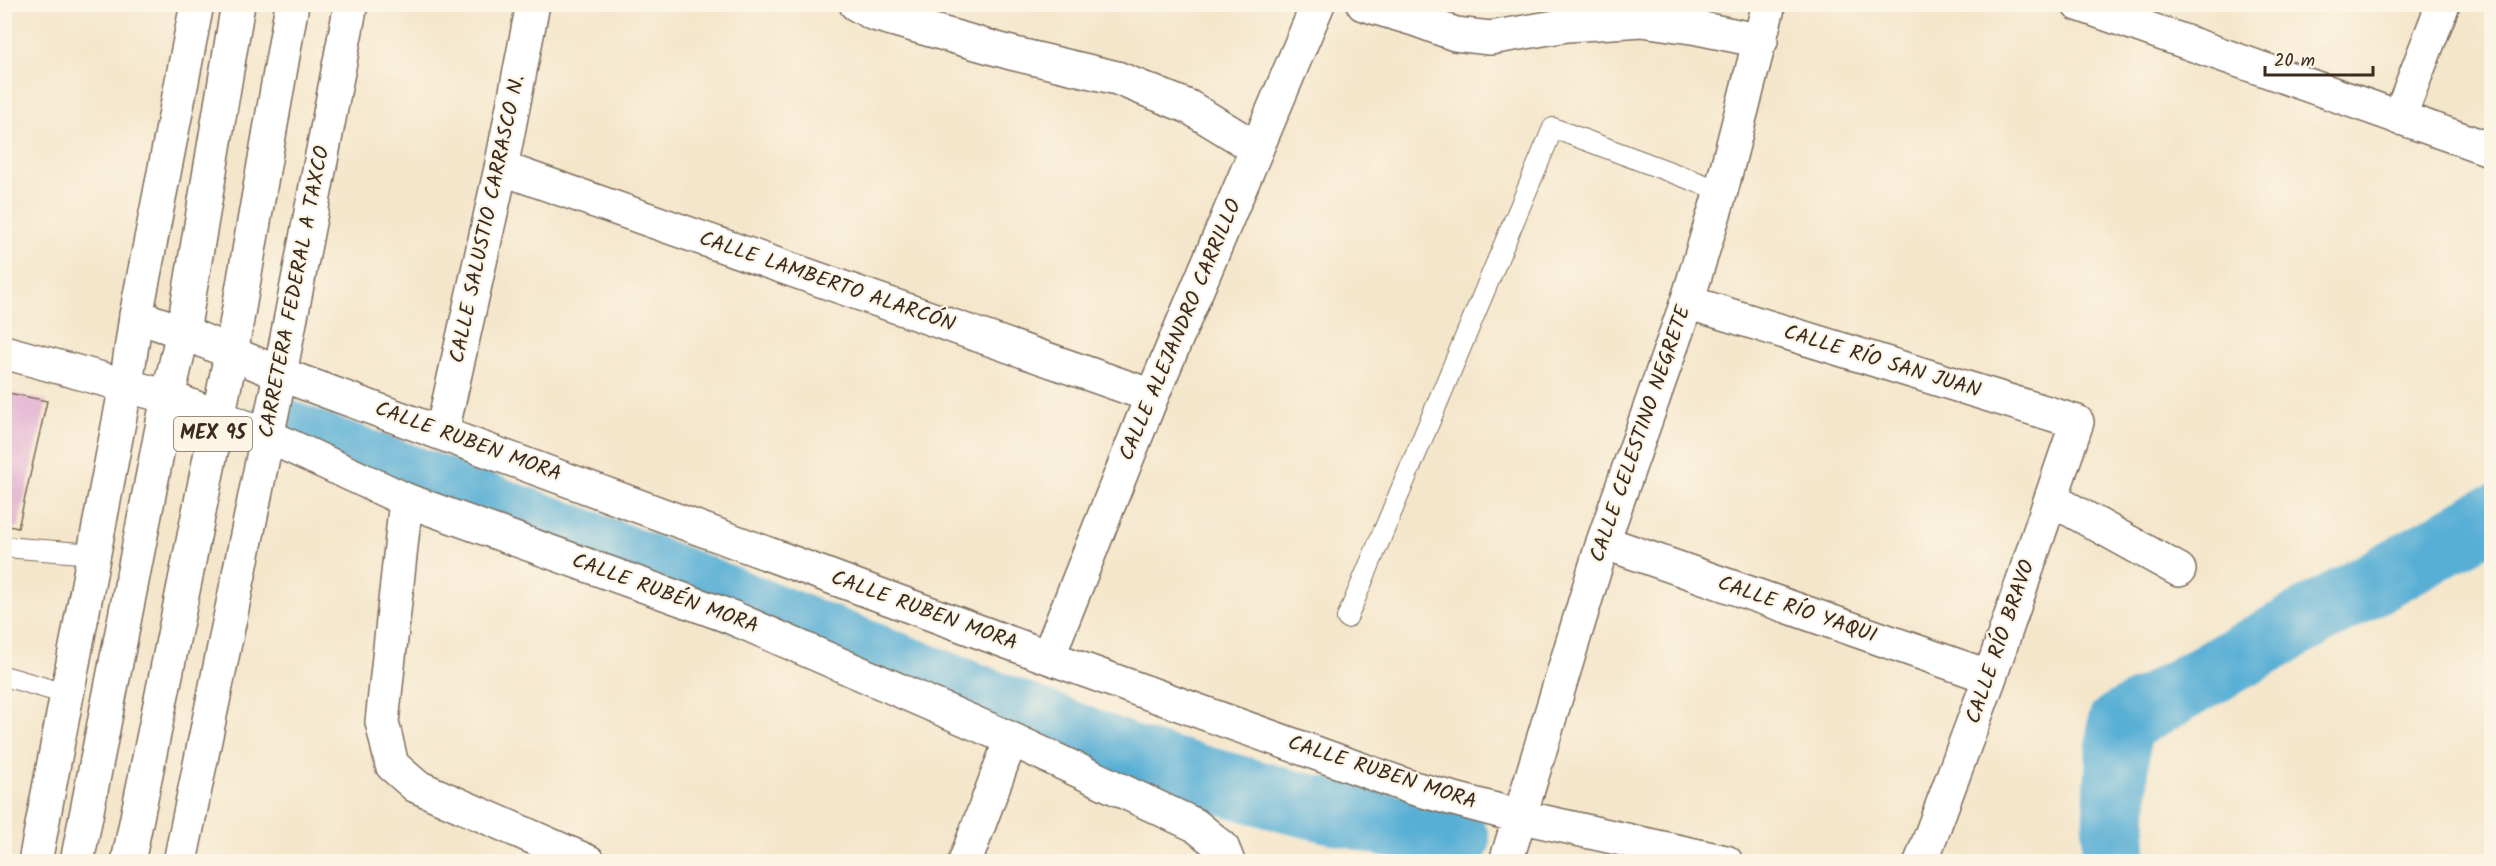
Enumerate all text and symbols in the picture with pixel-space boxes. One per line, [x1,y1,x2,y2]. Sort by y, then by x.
scale bar [2265,39,2373,77]
text: 20 m [2274,47,2315,76]
street label: CALLE SALUSTIO CARRASCO N. [441,72,535,366]
street label: CARRETERA FEDERAL A TAXCO [250,143,340,441]
street label: CALLE ALEJANDRO CARRILLO [1111,194,1251,466]
street label: CALLE LAMBERTO ALARCÓN [694,223,960,341]
street label: CALLE CELESTINO NEGRETE [1582,301,1701,567]
street label: CALLE RÍO SAN JUAN [1779,316,1985,408]
street label: CALLE RUBEN MORA [370,393,566,491]
road number: MEX 95 [174,417,252,451]
street label: CALLE RUBÉN MORA [567,545,763,643]
street label: CALLE RÍO BRAVO [1957,555,2045,728]
street label: CALLE RUBEN MORA [826,562,1022,660]
street label: CALLE RÍO YAQUI [1713,567,1881,653]
street label: CALLE RUBEN MORA [1283,727,1481,819]

